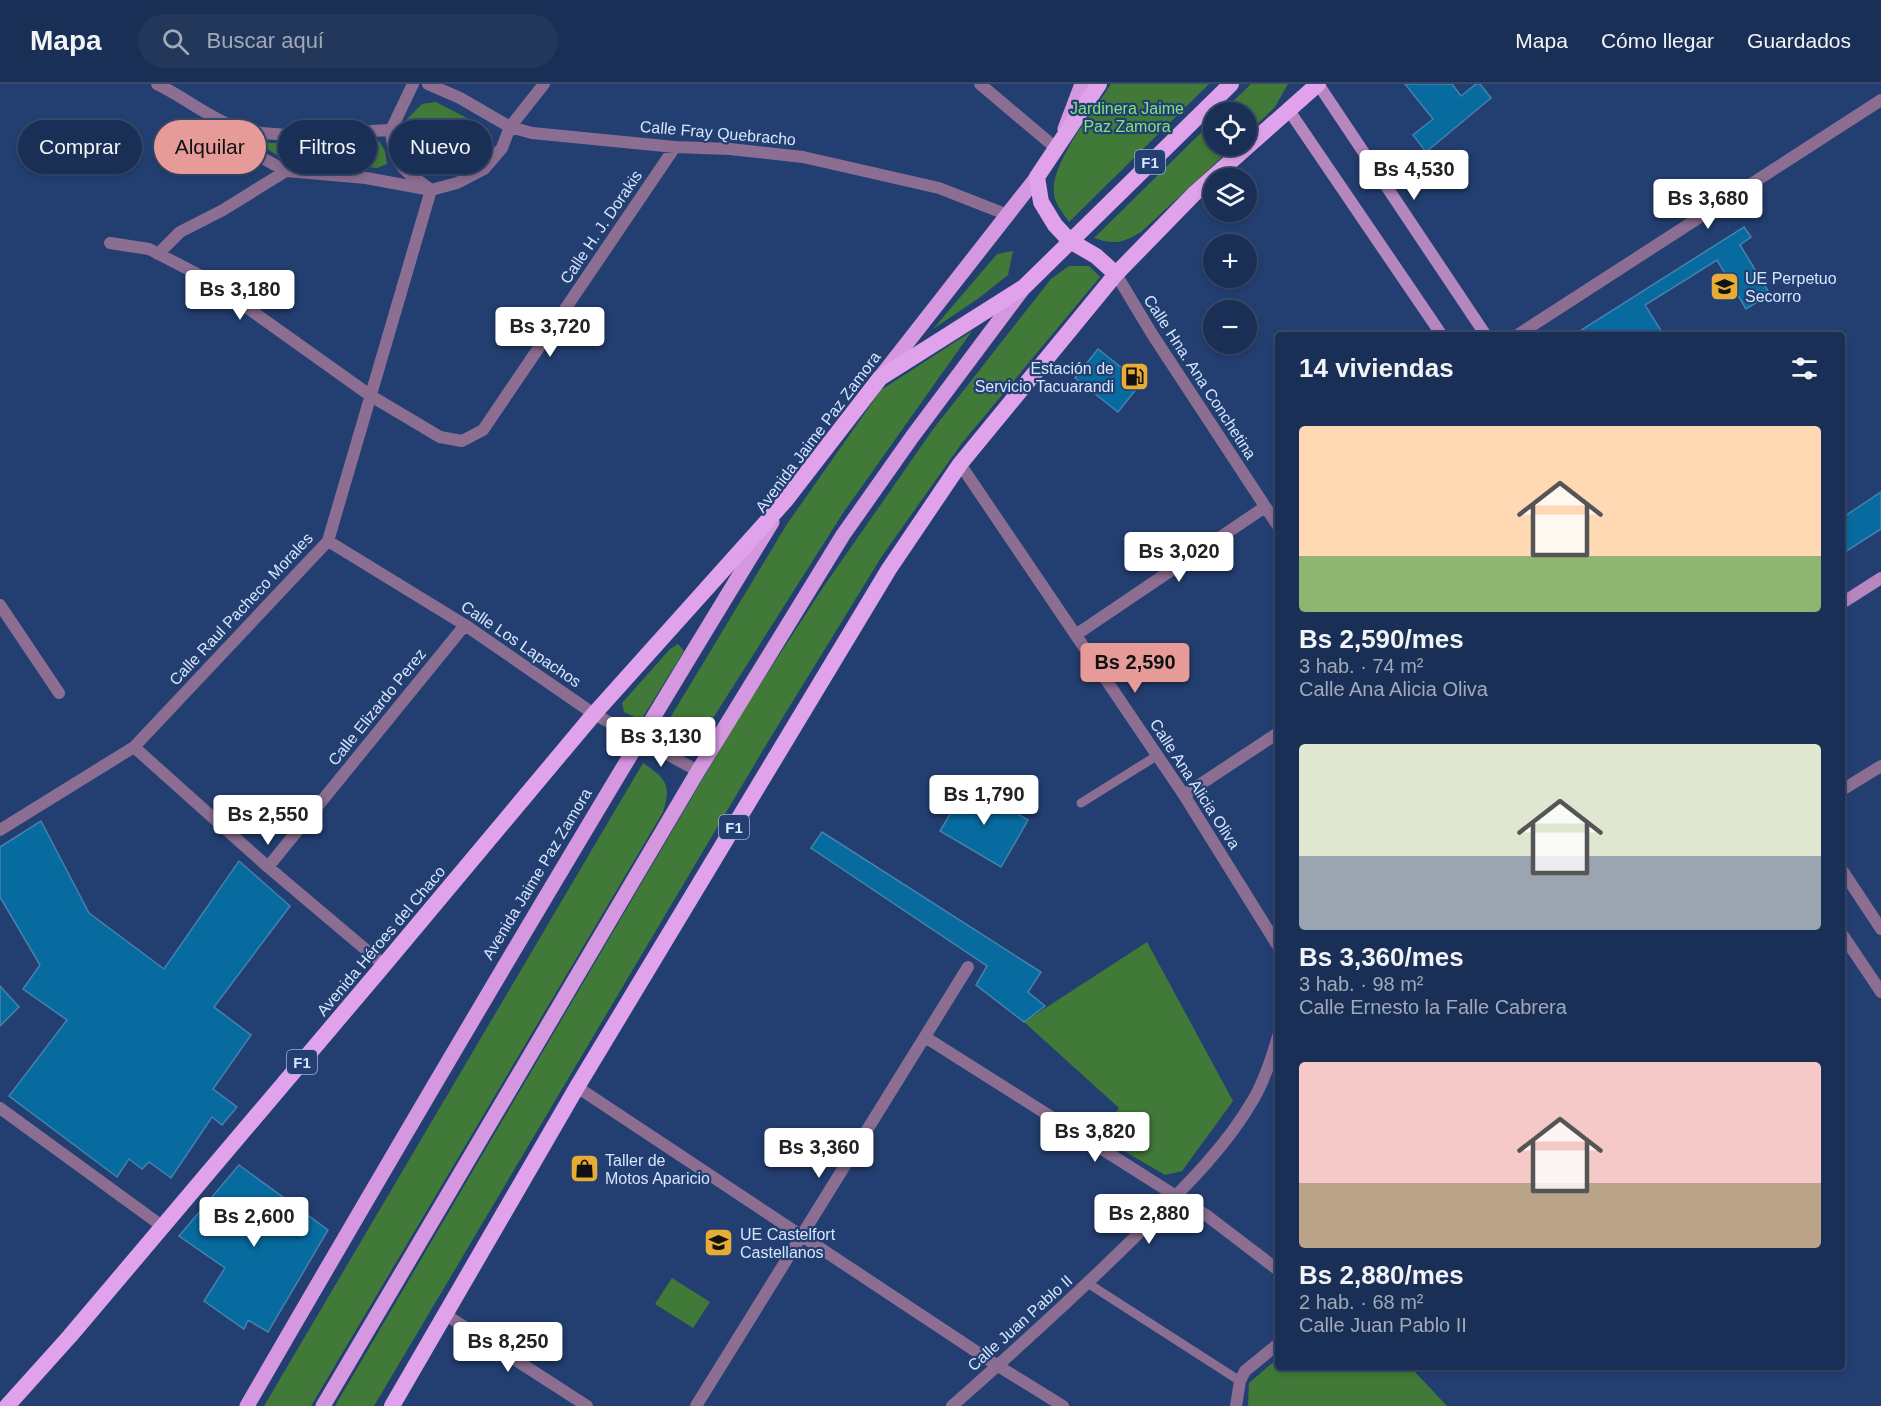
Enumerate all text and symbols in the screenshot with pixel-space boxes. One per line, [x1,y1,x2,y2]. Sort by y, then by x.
search box [138,14,558,68]
text: Mapa [30,25,102,56]
icon: search [159,25,192,58]
text: Buscar aquí [207,28,324,53]
text: Mapa [1515,29,1568,52]
text: Cómo llegar [1601,29,1714,52]
text: Guardados [1747,29,1851,52]
park label: Jardinera Jaime Paz Zamora [1070,100,1184,135]
map controls [1203,102,1257,354]
button: locate [1203,102,1257,156]
street label: Calle Fray Quebracho [639,118,797,148]
chip: Comprar [18,120,142,174]
chip: Alquilar [154,120,266,174]
chip: Filtros [278,120,377,174]
chip: Nuevo [389,120,492,174]
road number: F1 [1135,150,1165,174]
pin: Bs 4,530 [1352,150,1476,201]
text: Bs 4,530 [1373,158,1455,180]
street label: Calle H. J. Dorakis [557,167,645,287]
button: layers [1203,168,1257,222]
pin: Bs 3,680 [1646,179,1770,230]
text: Bs 3,680 [1667,187,1749,209]
button: + [1203,234,1257,288]
pin: Bs 3,180 [178,270,302,321]
place label: UE Perpetuo Secorro [1745,270,1837,305]
school or university icon: UE Perpetuo Secorro [1708,271,1740,303]
text: Bs 3,180 [199,278,281,300]
street label: Calle Hna. Ana Conchetina [1141,292,1260,462]
button: − [1203,300,1257,354]
pin: Bs 3,720 [488,307,612,358]
text: Bs 3,720 [509,315,591,337]
street label: Avenida Jaime Paz Zamora [752,348,884,515]
icon: filters [1788,352,1821,385]
text: 14 viviendas [1299,353,1454,383]
place label: Estación de Servicio Tacuarandi [975,360,1114,395]
fuel station icon: Estación de Servicio Tacuarandi [1119,361,1151,393]
icon: home [1506,465,1614,573]
street label: Calle Raul Pacheco Morales [166,529,316,689]
pin: Bs 3,020 [1117,532,1241,583]
text: Bs 3,020 [1138,540,1220,562]
street label: Calle Los Lapachos [458,598,584,690]
text: Bs 2,590/mes [1299,624,1464,654]
pin: Bs 2,590 [1073,643,1197,694]
street label: Calle Elizardo Perez [325,645,429,769]
text: Bs 2,590 [1094,651,1176,673]
text: 3 hab. · 74 m² [1299,655,1424,677]
text: Calle Ana Alicia Oliva [1299,678,1488,700]
street label: Calle Ana Alicia Oliva [1147,716,1243,852]
pin: Bs 3,130 [599,717,723,768]
text: Bs 3,130 [620,725,702,747]
pin: Bs 1,790 [922,775,1046,826]
text: Bs 1,790 [943,783,1025,805]
icon: home [1506,783,1614,891]
street label: Avenida Jaime Paz Zamora [479,785,595,962]
pin: Bs 2,550 [206,795,330,846]
text: Bs 2,550 [227,803,309,825]
road number: F1 [719,815,749,839]
street label: Avenida Héroes del Chaco [313,863,449,1019]
text: Bs 3,360/mes [1299,942,1464,972]
text: 3 hab. · 98 m² [1299,973,1424,995]
text: Calle Ernesto la Falle Cabrera [1299,996,1567,1018]
road number: F1 [287,1050,317,1074]
icon: home [1506,1101,1614,1209]
pin: Bs 3,820 [1033,1112,1157,1163]
text: Bs 3,820 [1054,1120,1136,1142]
pin: Bs 3,360 [757,1128,881,1179]
text: Bs 3,360 [778,1136,860,1158]
place label: Taller de Motos Aparicio [605,1152,710,1187]
shop icon: Taller de Motos Aparicio [568,1153,600,1185]
pin: Bs 2,880 [1087,1194,1211,1245]
pin: Bs 2,600 [192,1197,316,1248]
text: Bs 2,880 [1108,1202,1190,1224]
text: Bs 2,600 [213,1205,295,1227]
place label: UE Castelfort Castellanos [740,1226,836,1261]
school or university icon: UE Castelfort Castellanos [703,1227,735,1259]
text: Bs 2,880/mes [1299,1260,1464,1290]
street label: Calle Juan Pablo II [964,1272,1076,1374]
text: 2 hab. · 68 m² [1299,1291,1424,1313]
text: Calle Juan Pablo II [1299,1314,1467,1336]
pin: Bs 8,250 [446,1322,570,1373]
text: Bs 8,250 [467,1330,549,1352]

